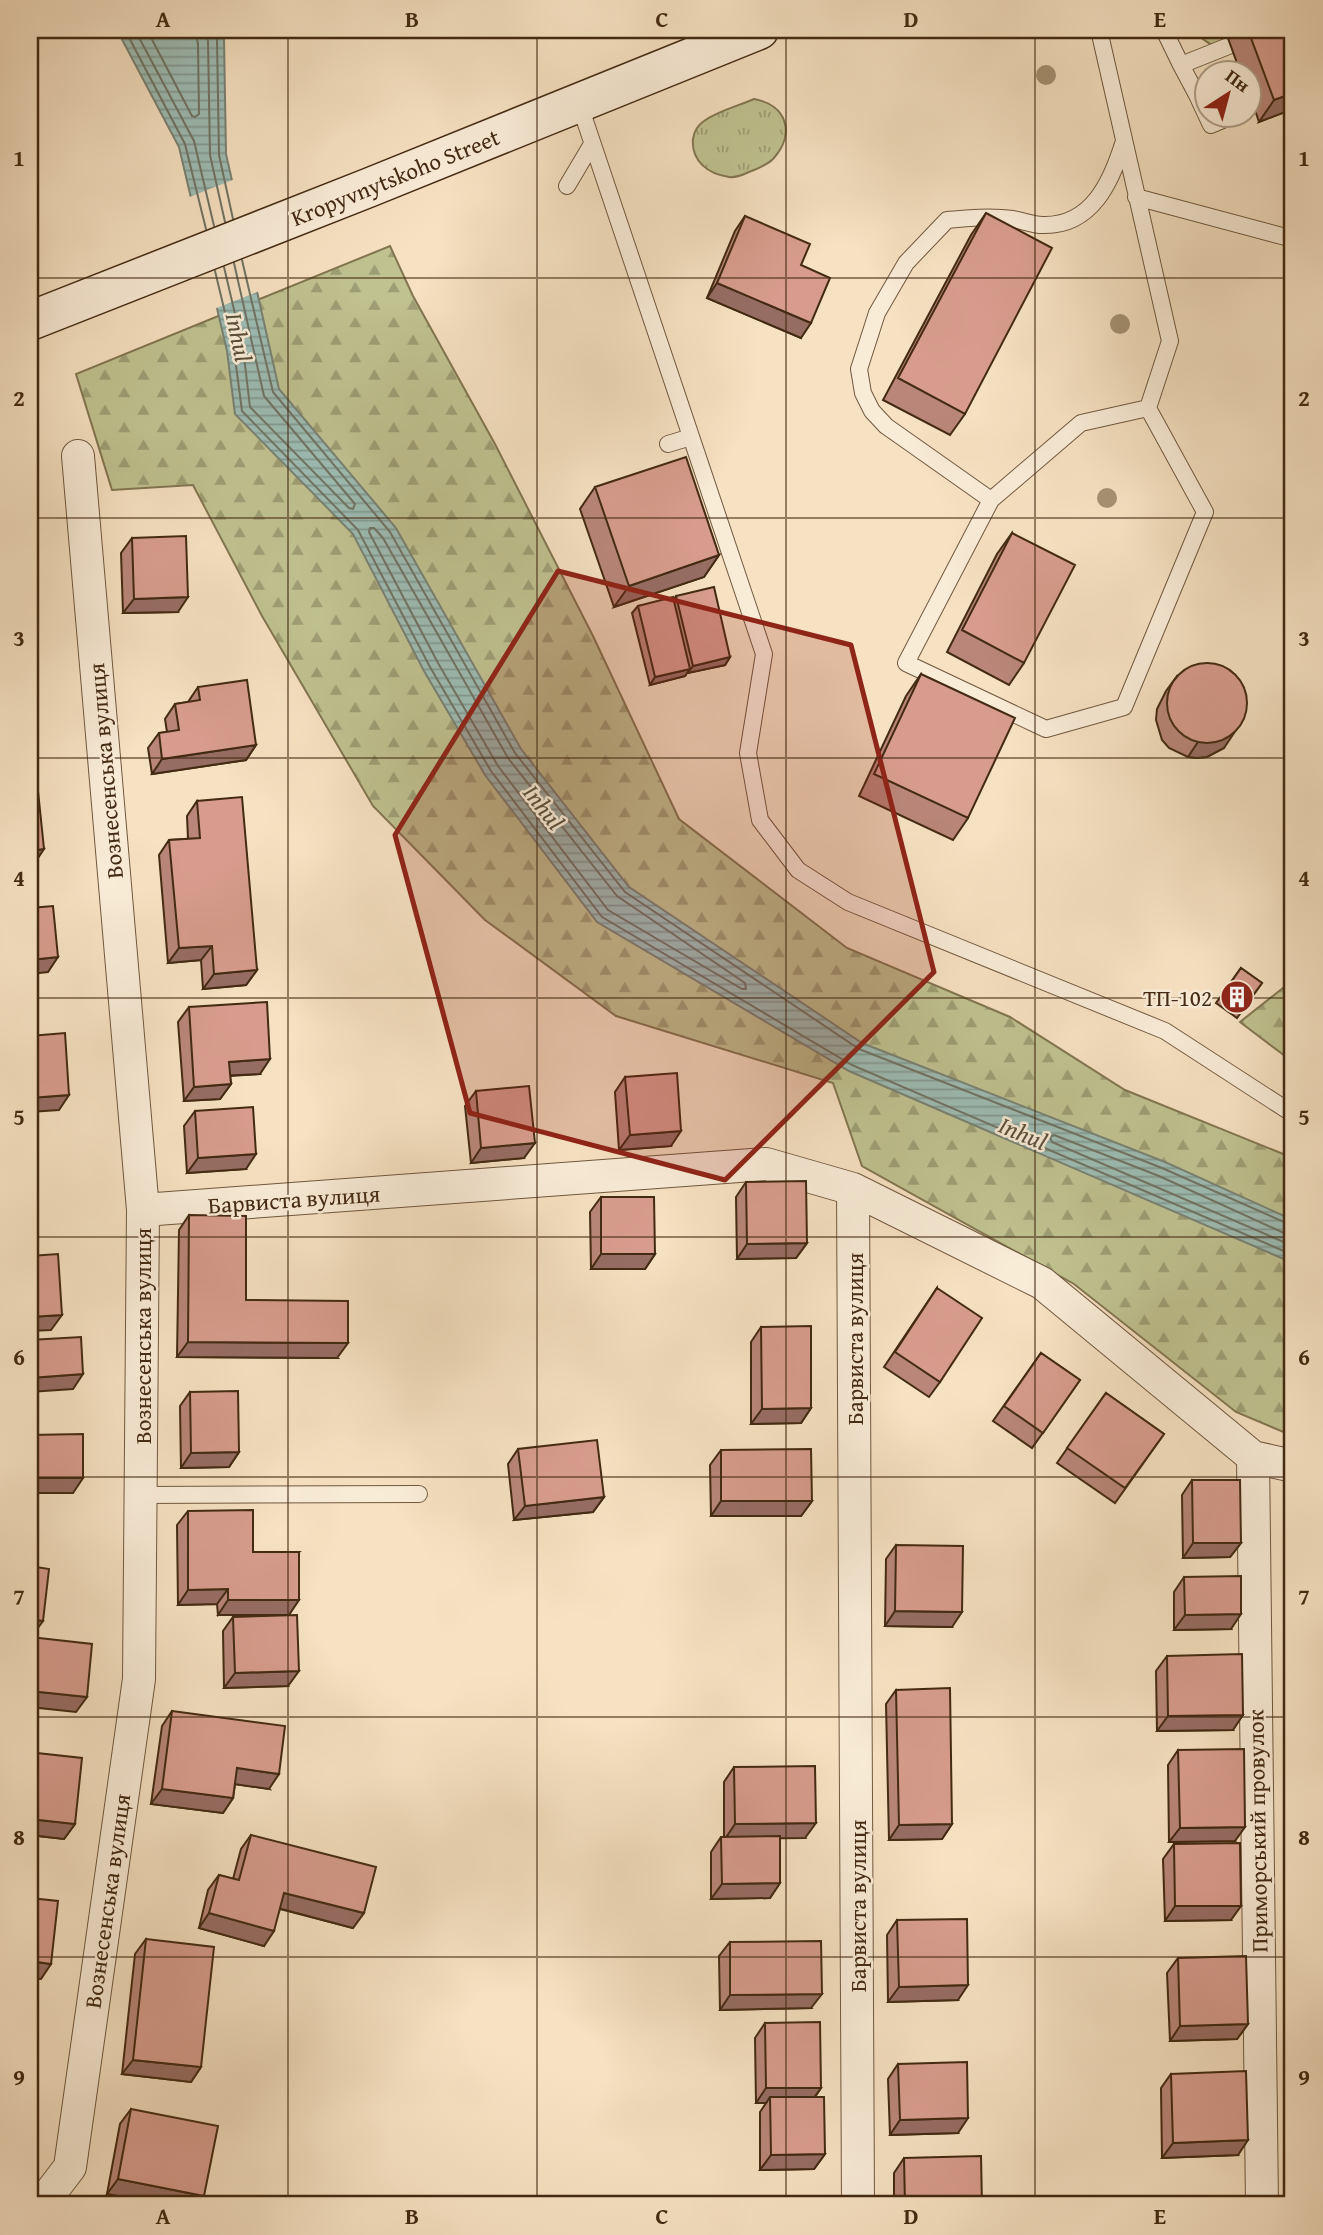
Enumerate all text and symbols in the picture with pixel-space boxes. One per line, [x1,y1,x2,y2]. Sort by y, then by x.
text: A [156,2,171,35]
text: B [405,2,419,35]
text: C [655,2,669,35]
text: D [904,2,919,35]
text: E [1154,2,1166,35]
north arrow [1194,60,1264,130]
text: Пн [1220,62,1256,99]
street label: Kropyvnytskoho Street [286,120,504,234]
text: 1 [13,141,25,174]
text: 1 [1298,141,1310,174]
water label: Inhul [217,309,261,365]
text: 2 [13,381,25,414]
text: 2 [1298,381,1310,414]
text: 3 [13,621,25,654]
text: 3 [1298,621,1310,654]
street label: Вознесенська вулиця [79,661,131,880]
water label: Inhul [515,777,573,837]
text: 4 [13,861,25,894]
text: 4 [1298,861,1310,894]
building icon: ТП-102 [1218,978,1256,1016]
place label: ТП-102 [1143,981,1212,1014]
text: 5 [13,1100,25,1133]
text: 5 [1298,1100,1310,1133]
water label: Inhul [993,1107,1053,1159]
street label: Барвиста вулиця [207,1176,382,1221]
street label: Вознесенська вулиця [126,1227,159,1444]
street label: Барвиста вулиця [838,1252,871,1425]
text: 6 [13,1340,25,1373]
text: 6 [1298,1340,1310,1373]
text: 7 [13,1580,25,1613]
text: 7 [1298,1580,1310,1613]
street label: Приморський провулок [1238,1709,1276,1953]
street label: Вознесенська вулиця [76,1791,138,2010]
street label: Барвиста вулиця [841,1819,874,1992]
text: 8 [13,1820,25,1853]
text: 8 [1298,1820,1310,1853]
text: 9 [13,2060,25,2093]
text: 9 [1298,2060,1310,2093]
text: A [156,2199,171,2232]
text: B [405,2199,419,2232]
text: C [655,2199,669,2232]
text: D [904,2199,919,2232]
text: E [1154,2199,1166,2232]

